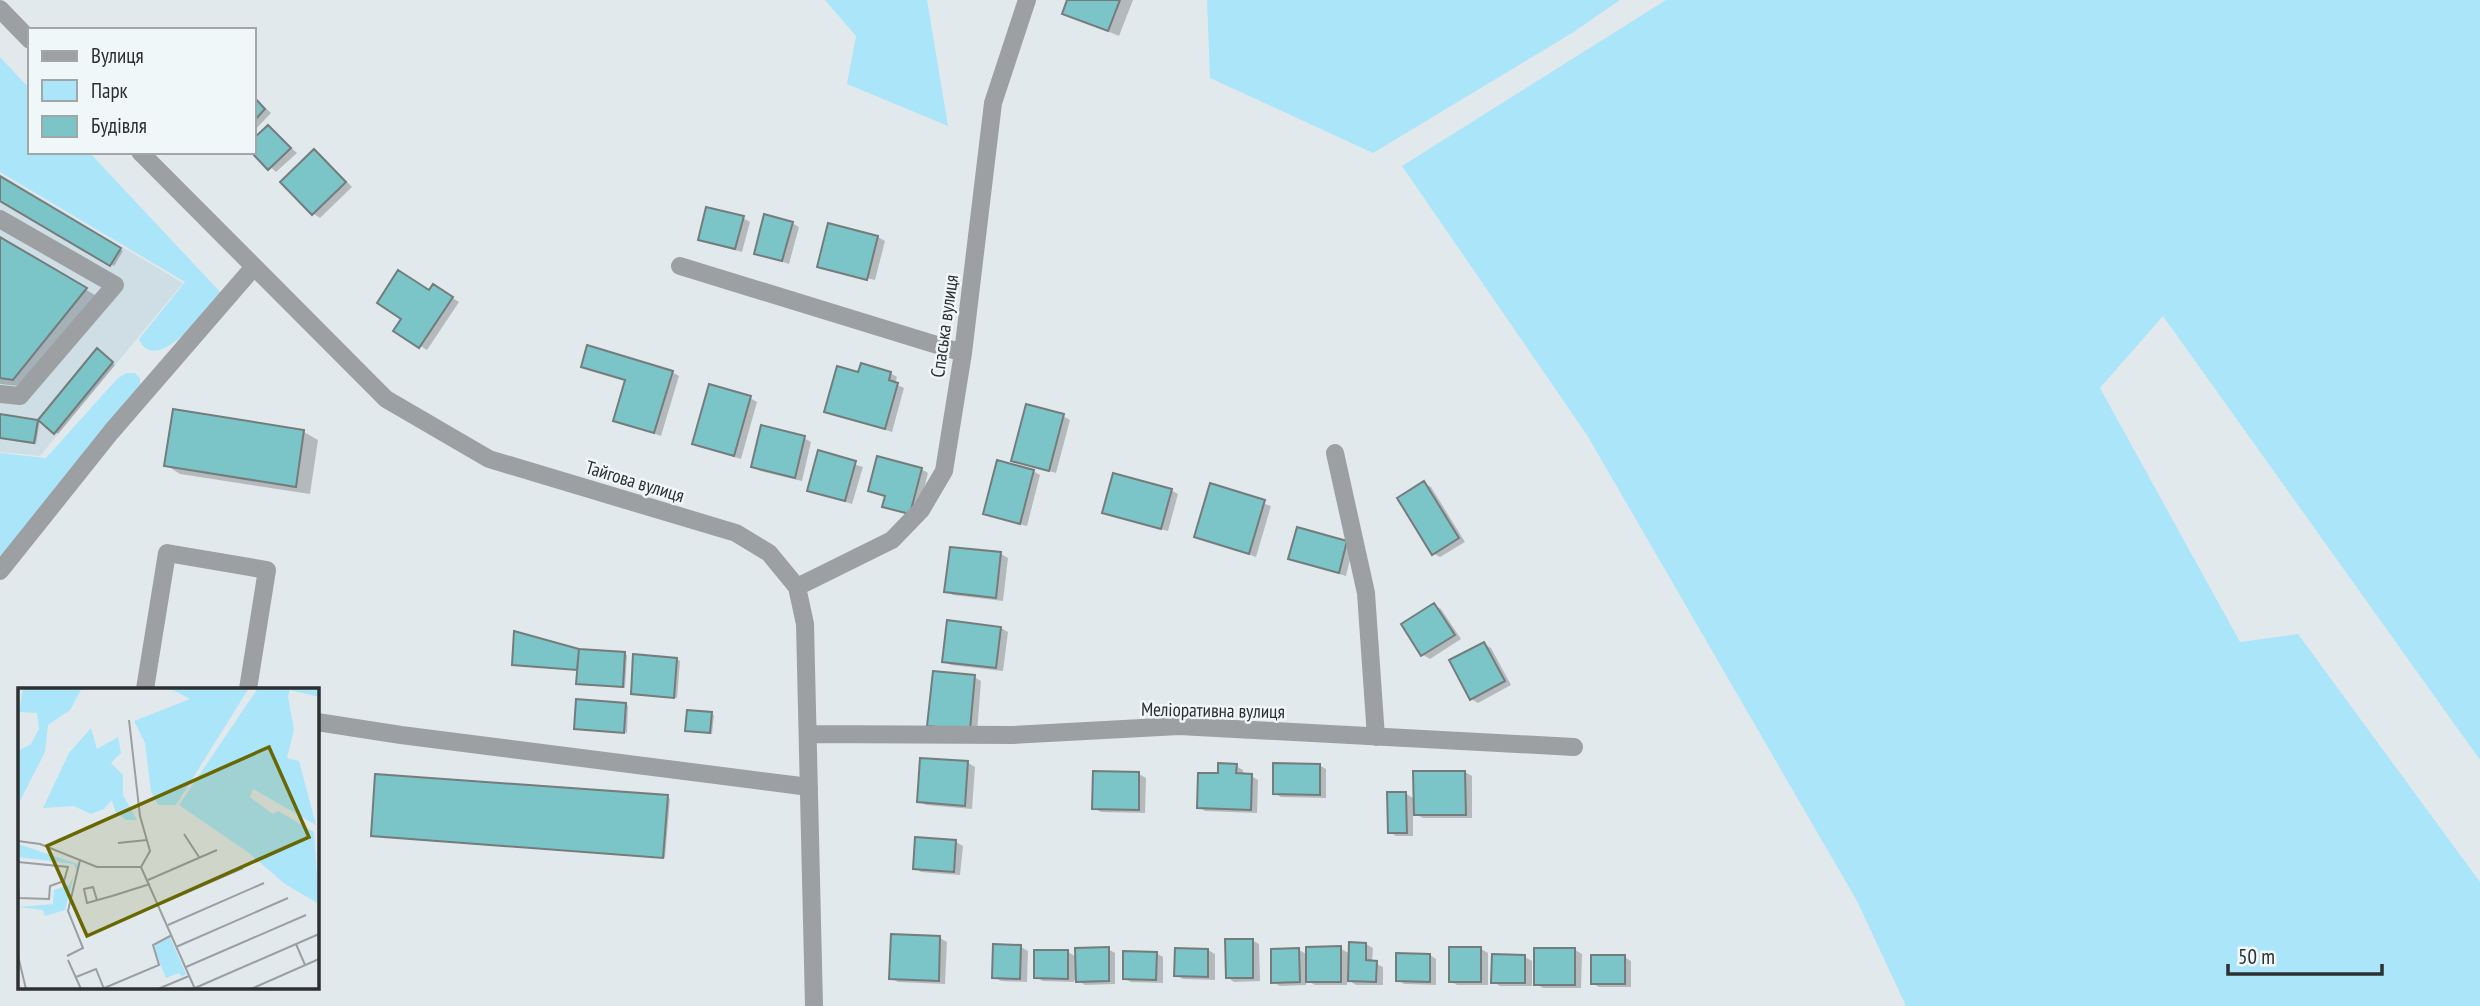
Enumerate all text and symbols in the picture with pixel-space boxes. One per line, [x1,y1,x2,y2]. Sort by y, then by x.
legend [28,28,256,154]
text: Вулиця [91,42,144,69]
text: Парк [91,77,128,104]
text: Будівля [91,112,147,139]
street label: Спаська вулиця [925,273,963,379]
street label: Тайгова вулиця [583,455,687,507]
inset map [18,688,318,988]
street label: Меліоративна вулиця [1141,697,1285,723]
scale bar [2228,932,2382,976]
text: 50 m [2238,943,2275,970]

